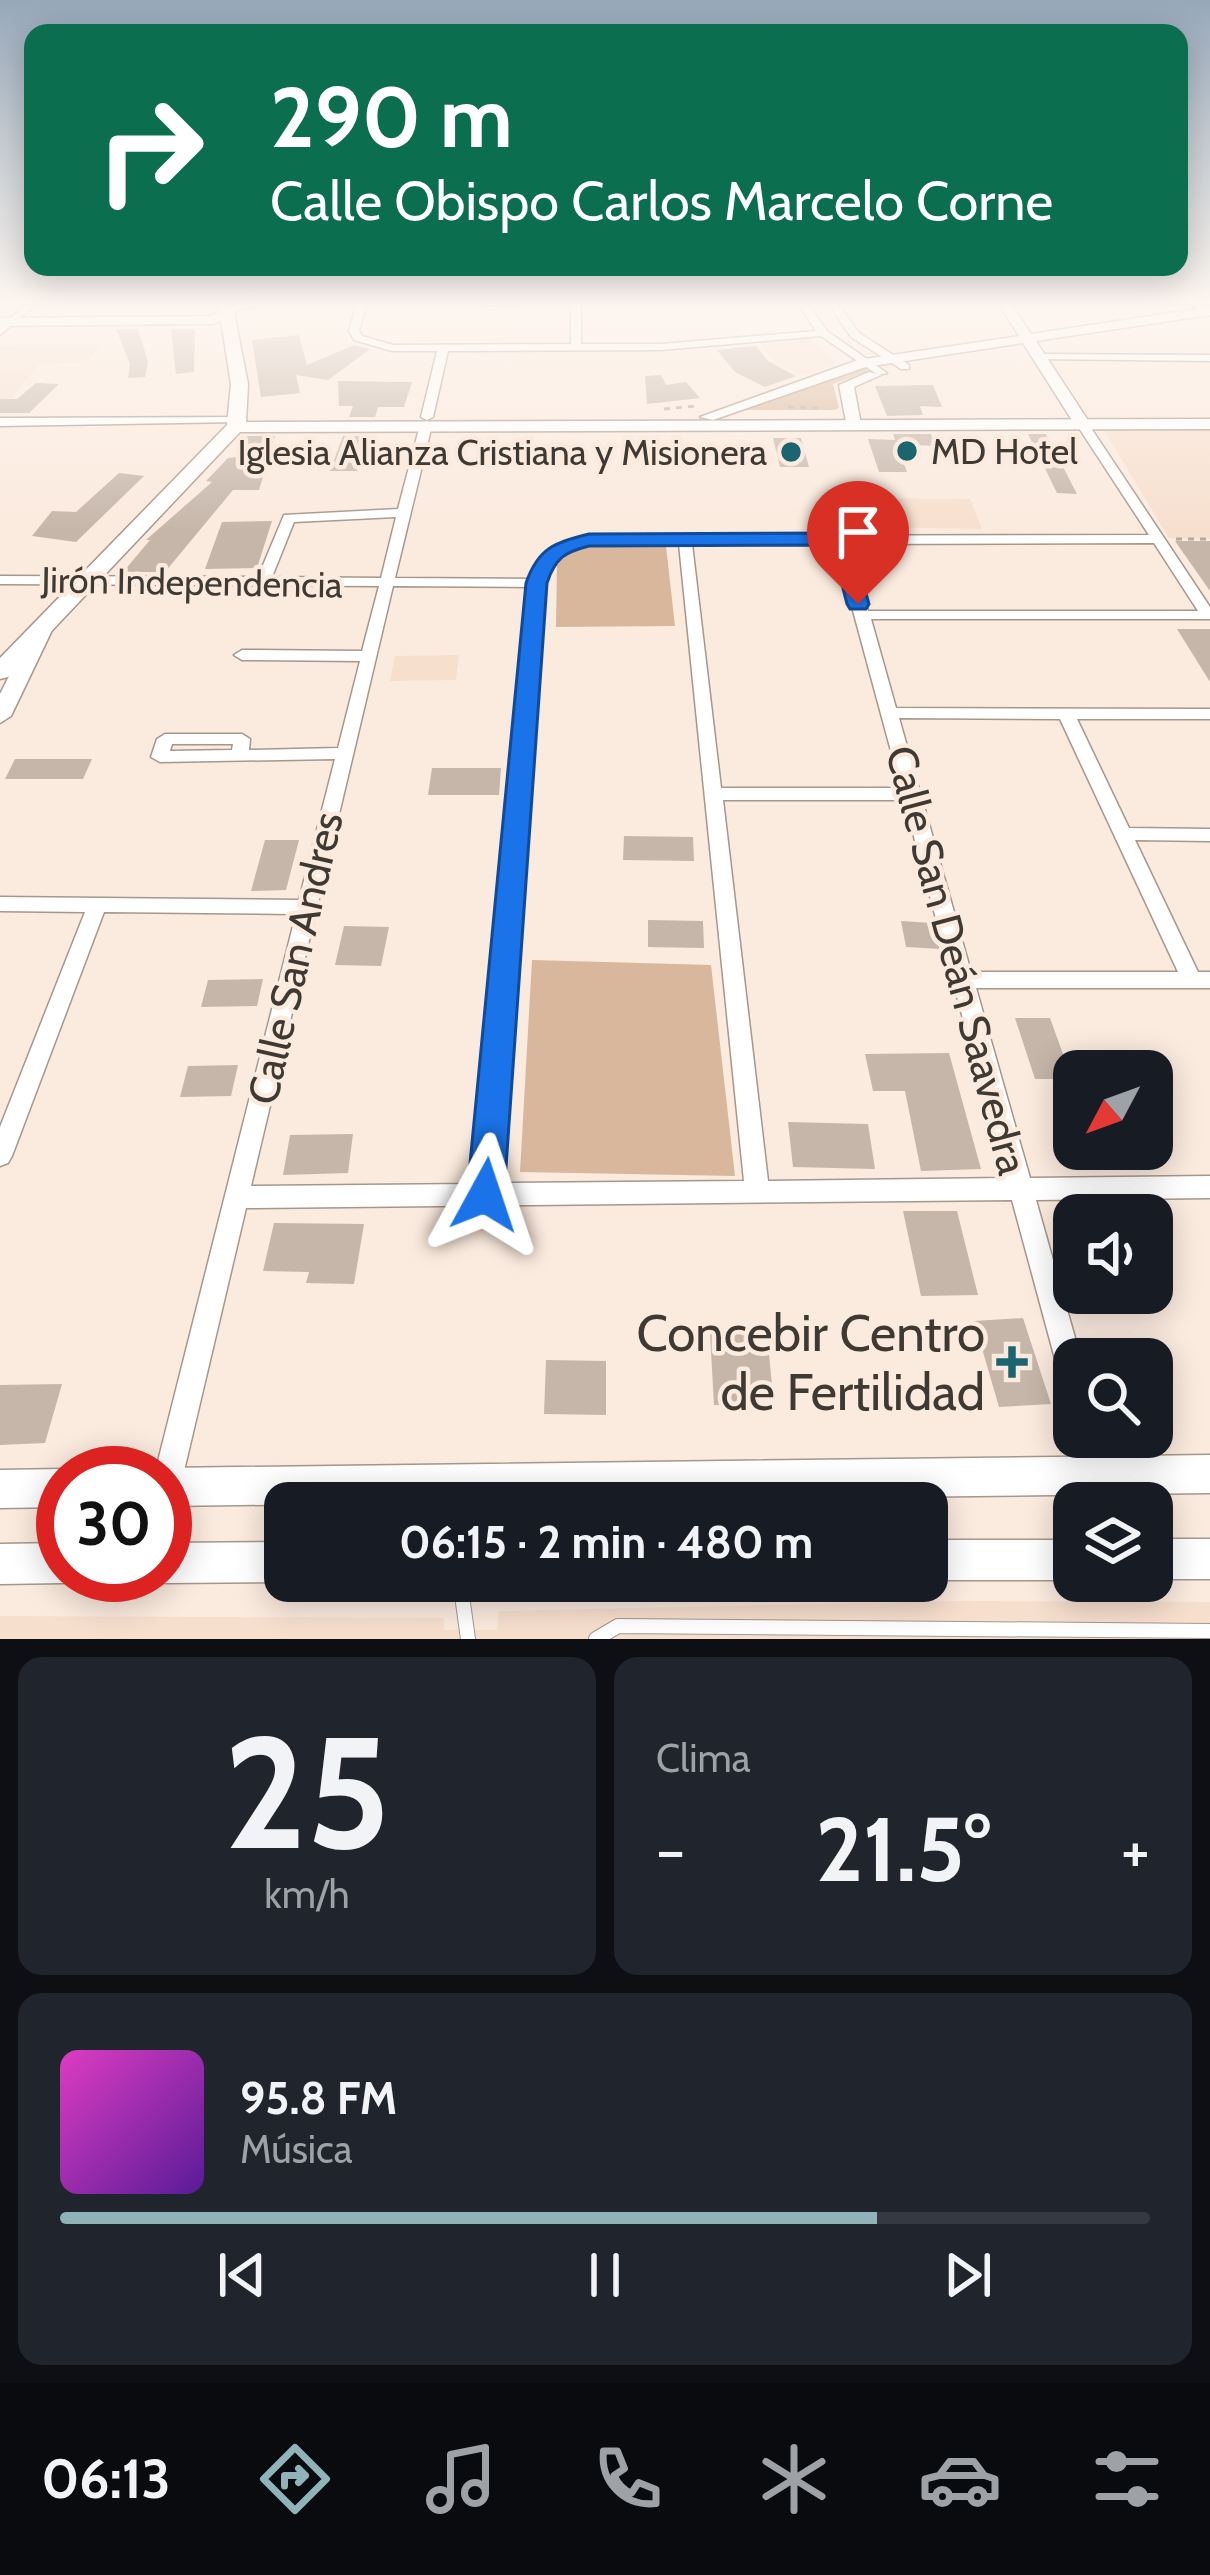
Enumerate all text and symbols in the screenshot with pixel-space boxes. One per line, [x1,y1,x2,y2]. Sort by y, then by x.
text: 290 m [270,66,513,168]
icon: right [72,72,228,228]
text: Calle Obispo Carlos Marcelo Corne [270,168,1053,234]
place label: MD Hotel [931,429,1078,473]
place label: Iglesia Alianza Cristiana y Misionera [238,430,767,474]
marker: MD Hotel [894,438,920,464]
marker: Iglesia Alianza Cristiana y Misionera [778,439,804,465]
pin [807,481,909,604]
icon: arrive [825,499,891,565]
street label: Jirón Independencia [40,557,343,607]
street label: Calle San Deán Saavedra [875,740,1039,1180]
street label: Calle San Andres [236,807,354,1109]
north arrow [1053,1050,1173,1170]
map controls [1053,1050,1173,1602]
position arrow [422,1132,548,1258]
button: sound [1053,1194,1173,1314]
place label: Concebir Centro de Fertilidad [637,1302,985,1423]
button: search [1053,1338,1173,1458]
marker: Concebir Centro de Fertilidad [996,1346,1028,1378]
speed limit sign: 30 [36,1446,192,1602]
button: layers [1053,1482,1173,1602]
text: 06:15 · 2 min · 480 m [399,1515,813,1569]
text: 25 [224,1697,390,1887]
text: Clima [656,1734,750,1782]
text: 21.5° [815,1794,991,1904]
text: − [656,1809,685,1890]
text: + [1121,1809,1150,1890]
text: km/h [264,1870,350,1918]
text: 95.8 FM [240,2071,397,2125]
text: Música [240,2125,352,2173]
icon: previous [209,2242,275,2308]
icon: pause [572,2242,638,2308]
icon: next [935,2242,1001,2308]
icon: directions [253,2437,337,2521]
icon: music [419,2437,503,2521]
icon: phone [586,2437,670,2521]
icon: climate [752,2437,836,2521]
icon: car [918,2437,1002,2521]
icon: filters [1085,2437,1169,2521]
text: 06:13 [41,2446,171,2512]

